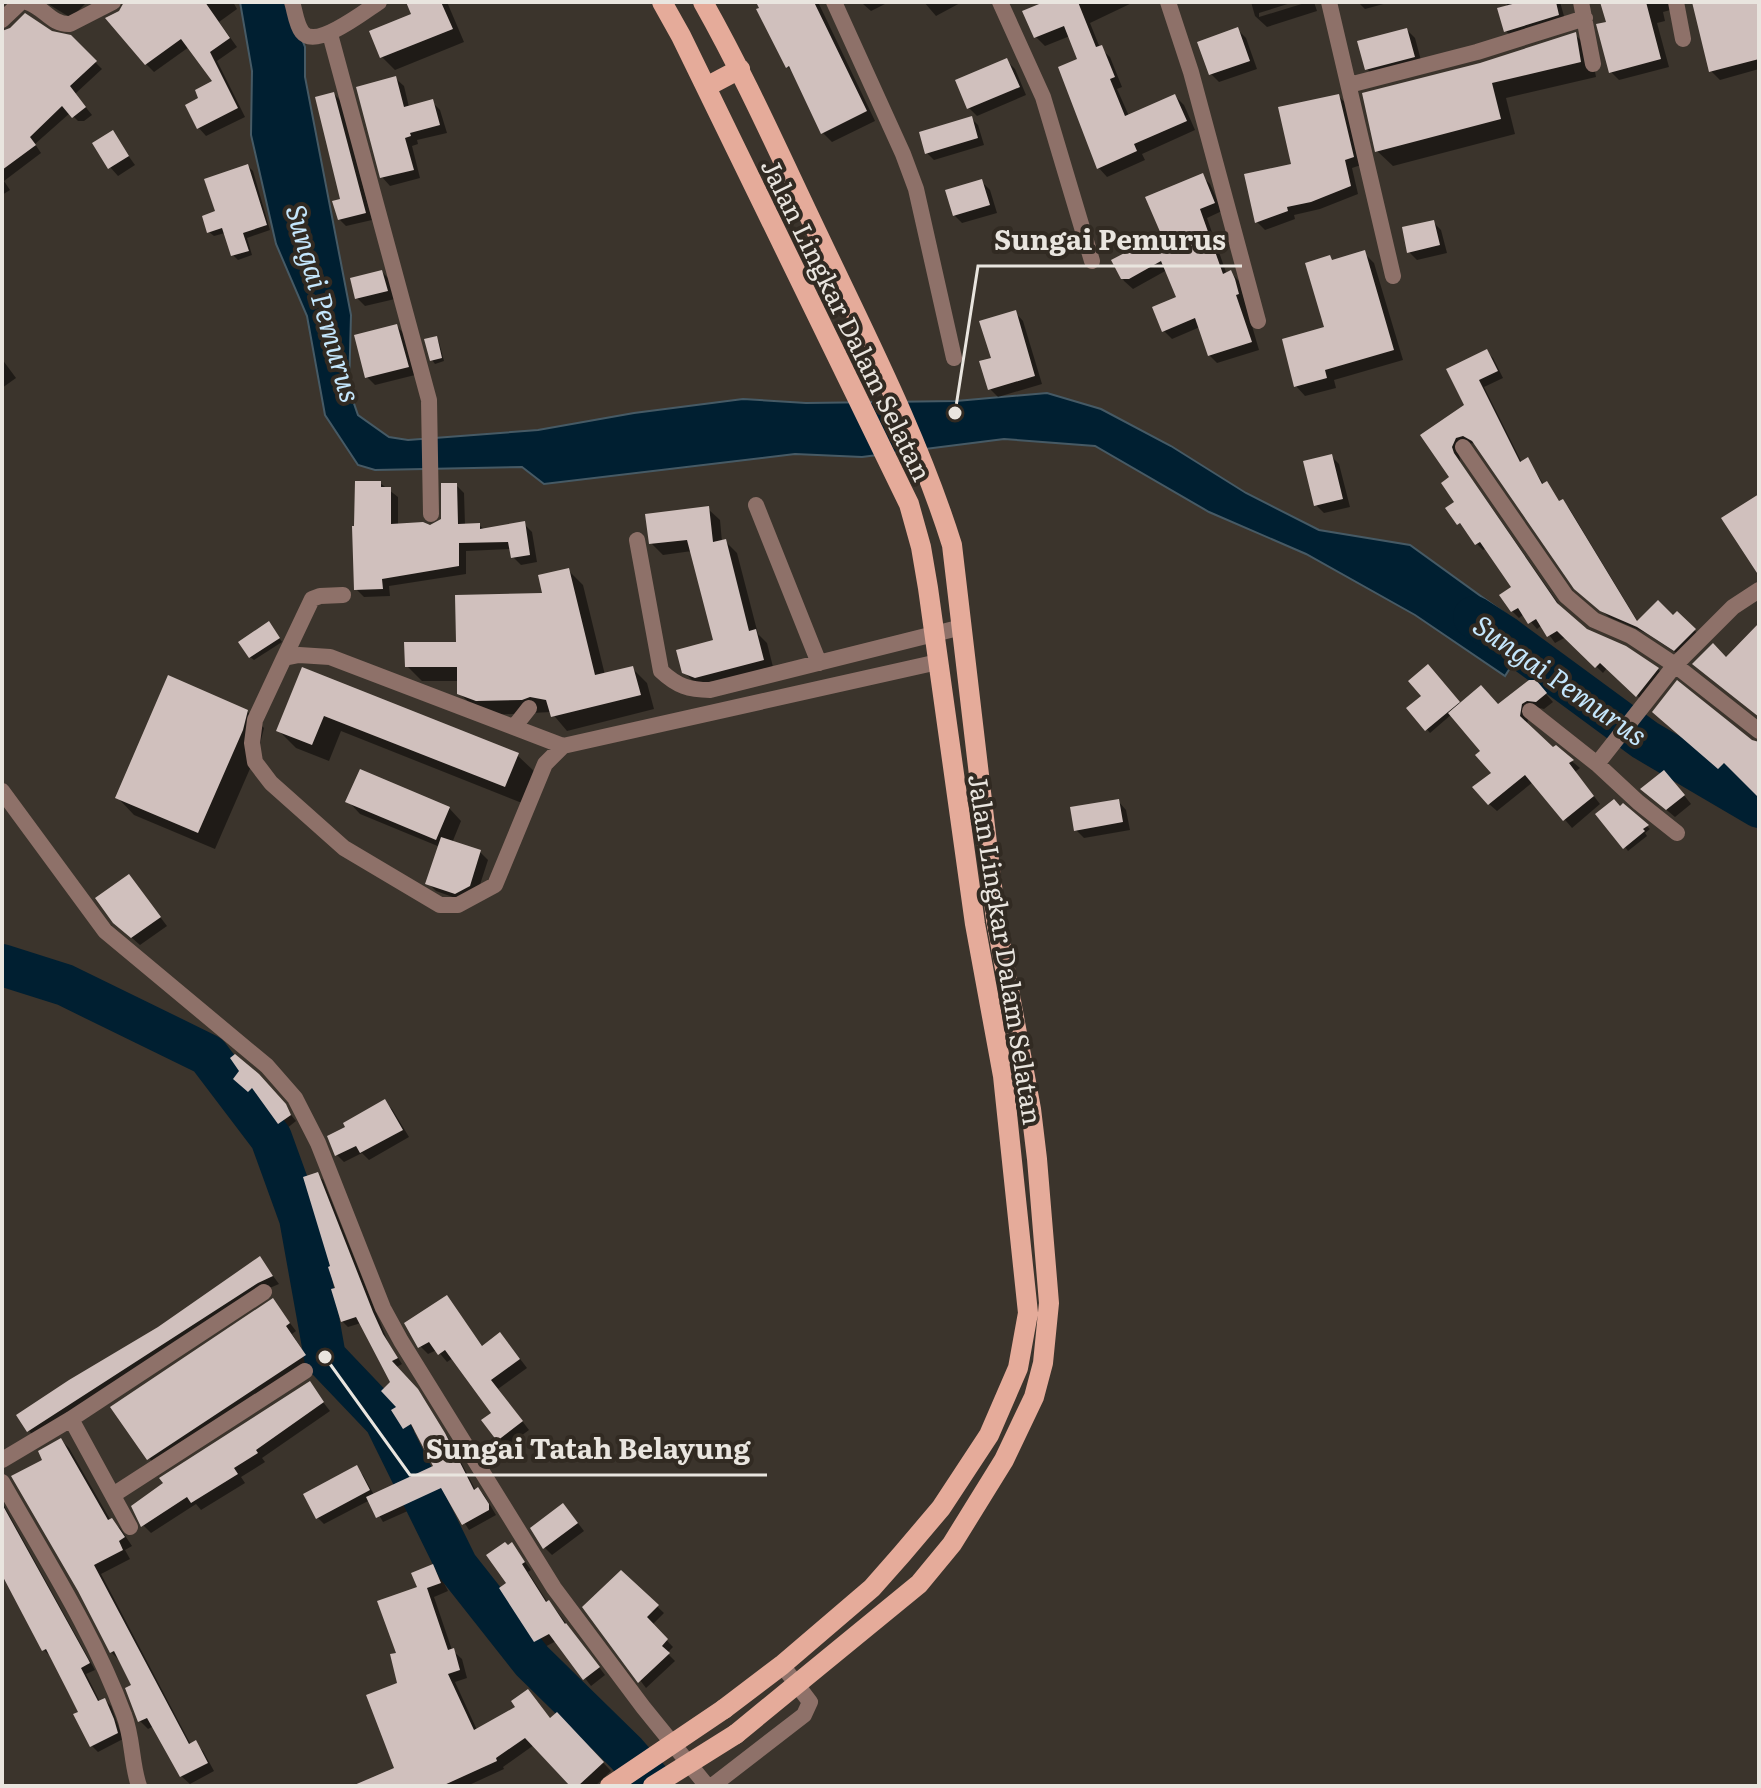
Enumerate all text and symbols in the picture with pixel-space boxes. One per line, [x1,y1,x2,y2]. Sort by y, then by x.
street label: Jalan Lingkar Dalam Selatan [753,151,943,487]
water label: Sungai Pemurus [277,199,373,407]
callout: Sungai Pemurus [978,214,1242,266]
text: Sungai Pemurus [994,217,1226,259]
water label: Sungai Pemurus [1465,603,1657,755]
street label: Jalan Lingkar Dalam Selatan [960,771,1054,1127]
callout: Sungai Tatah Belayung [410,1423,767,1475]
text: Sungai Tatah Belayung [426,1426,751,1468]

